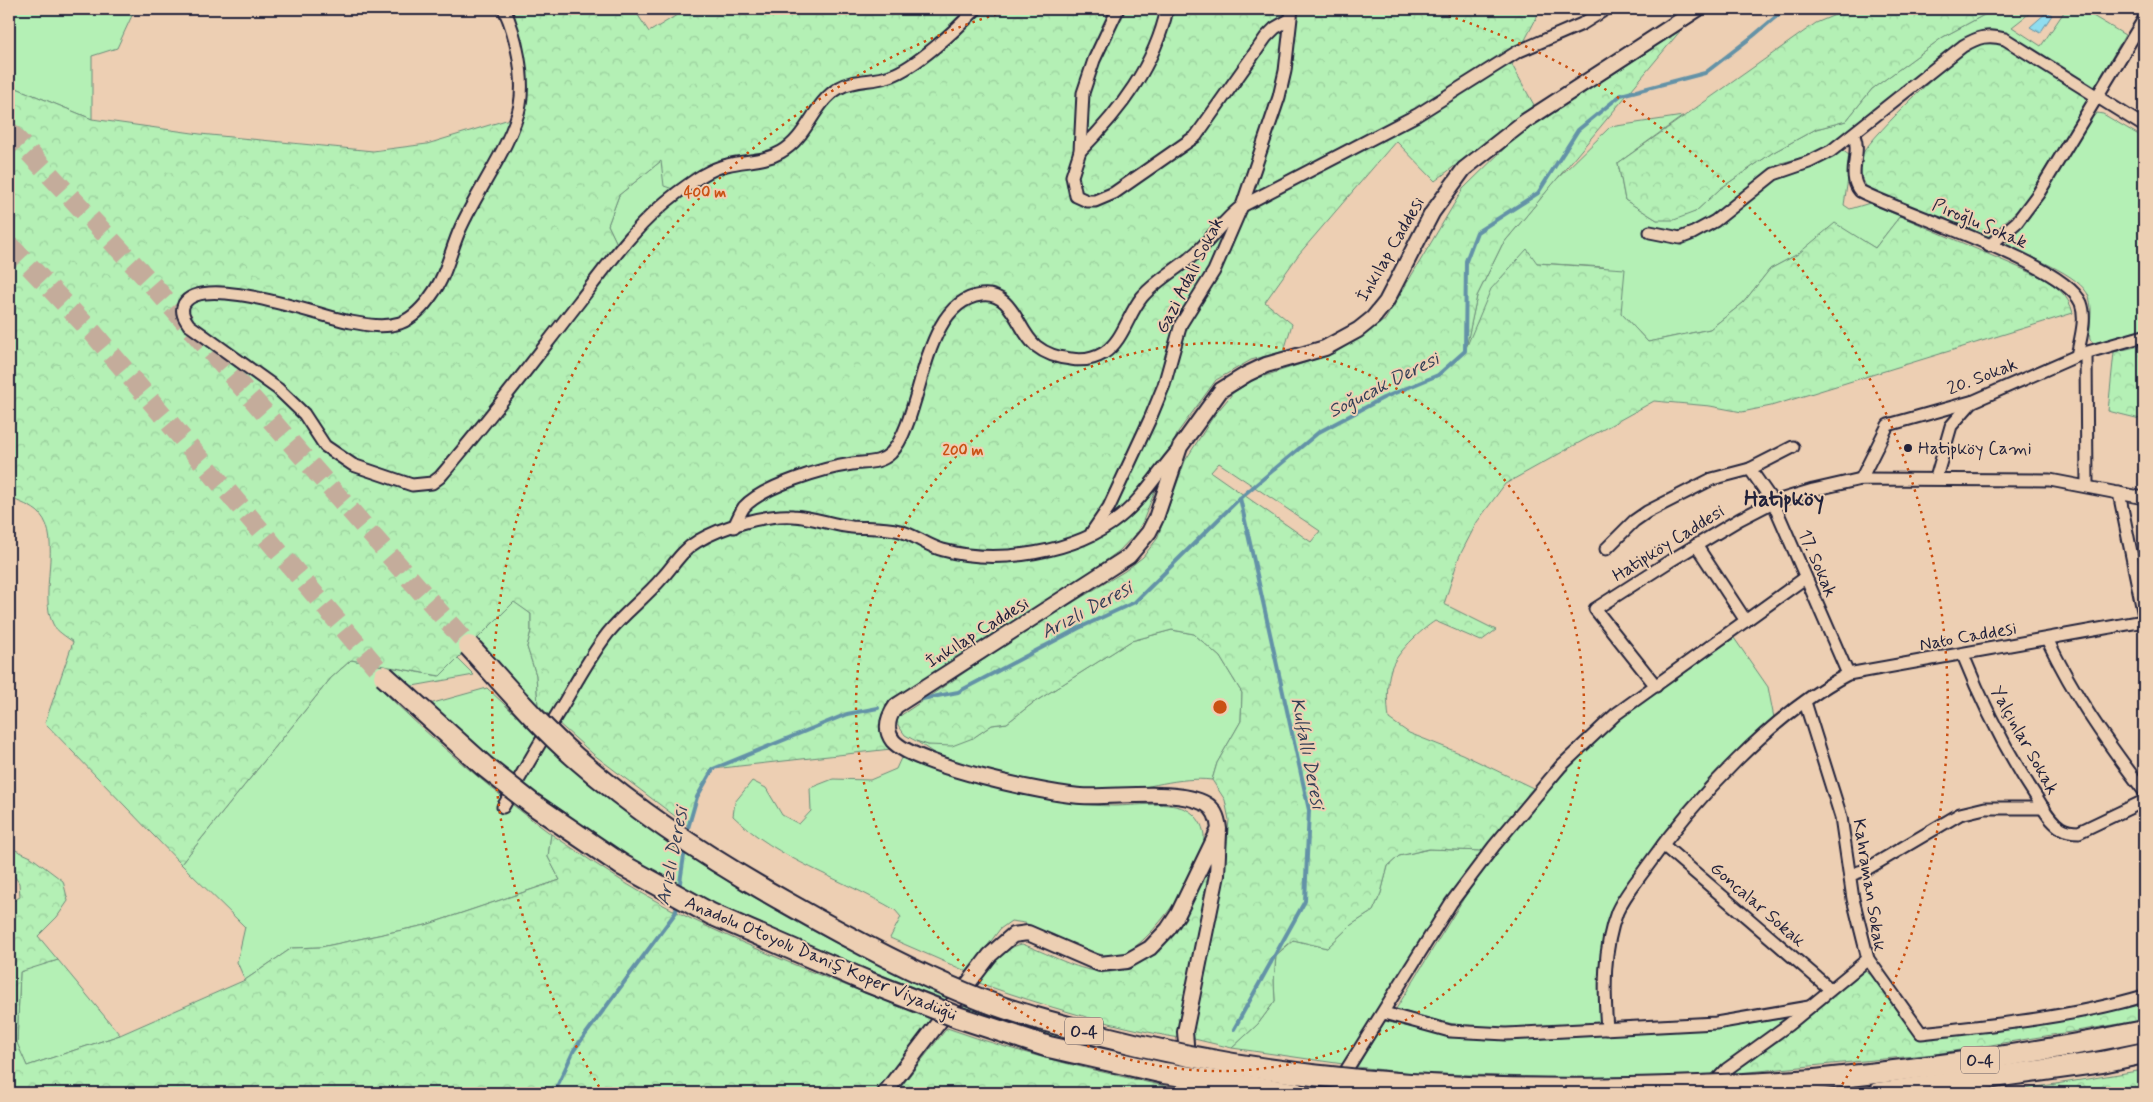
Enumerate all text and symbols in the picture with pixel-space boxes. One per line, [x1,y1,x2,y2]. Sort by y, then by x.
text: 400 m [684,183,726,203]
street label: İnkılap Caddesi [1351,193,1431,306]
street label: Pıroğlu Sokak [1929,193,2031,255]
street label: Gazi Adalı Sokak [1150,213,1230,338]
water label: Soğucak Deresi [1324,346,1445,424]
street label: 20. Sokak [1944,353,2021,401]
place label: Hatipköy Cami [1918,437,2032,461]
text: 200 m [943,441,984,461]
marker: Hatipköy Cami [1902,442,1914,454]
district label: Hatipköy [1744,486,1824,515]
street label: Hatipköy Caddesi [1608,500,1729,588]
street label: 17. Sokak [1792,526,1842,601]
water label: Arızlı Deresi [1037,575,1139,645]
street label: İnkılap Caddesi [921,592,1034,674]
street label: Nato Caddesi [1918,617,2019,657]
street label: Yalçınlar Sokak [1984,682,2064,799]
water label: Kulfallı Deresi [1285,696,1331,814]
centre of rings [1211,698,1229,716]
water label: Arızlı Deresi [651,802,695,908]
street label: Kahraman Sokak [1847,817,1891,953]
street label: Goncalar Sokak [1705,857,1810,953]
street label: Anadolu Otoyolu Daniş Koper Viyadüğü [681,891,960,1027]
road number: O-4 [1065,1018,1103,1044]
road number: O-4 [1961,1046,1999,1074]

